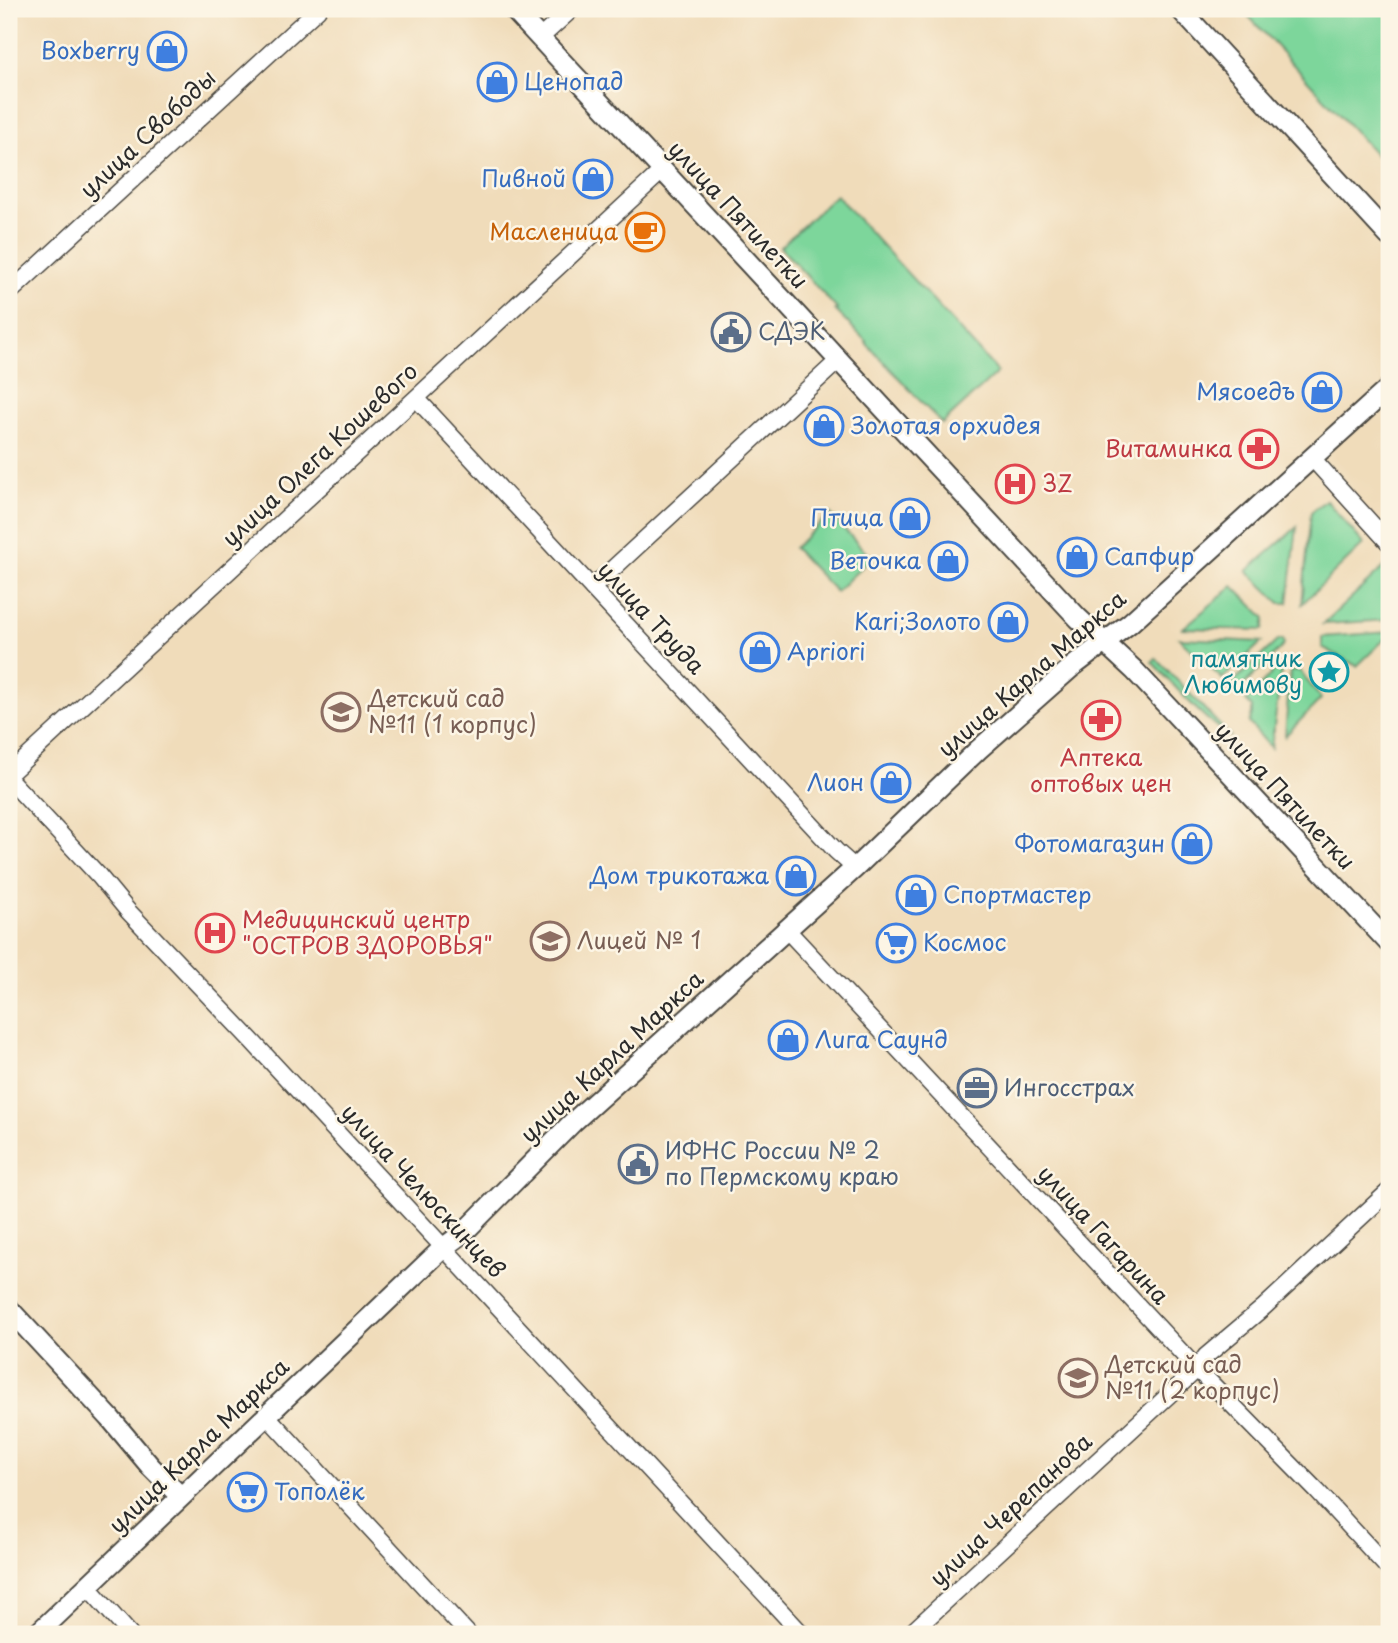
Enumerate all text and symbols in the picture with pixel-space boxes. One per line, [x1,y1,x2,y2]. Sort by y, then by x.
shop icon: Boxberry [146,30,188,72]
place label: Boxberry [41,32,140,67]
street label: улица Свободы [71,60,223,205]
shop icon: Ценопад [476,61,518,103]
place label: Ценопад [524,63,624,98]
street label: улица Пятилетки [661,132,817,296]
shop icon: Пивной [572,158,614,200]
place label: Пивной [481,160,566,195]
cafe icon: Масленица [624,211,666,253]
place label: Масленица [489,213,619,248]
public building icon: СДЭК [710,311,752,353]
place label: СДЭК [758,313,825,348]
street label: улица Олега Кошевого [213,353,425,554]
shop icon: Мясоедъ [1301,371,1343,413]
place label: Мясоедъ [1196,373,1295,408]
shop icon: Золотая орхидея [803,405,845,447]
place label: Золотая орхидея [851,407,1041,442]
pharmacy icon: Витаминка [1238,428,1280,470]
place label: Витаминка [1105,430,1232,465]
hospital icon: 3Z [994,463,1036,505]
place label: 3Z [1042,465,1073,500]
shop icon: Птица [889,497,931,539]
place label: Птица [810,499,884,534]
shop icon: Сапфир [1056,536,1098,578]
place label: Сапфир [1104,538,1194,573]
shop icon: Веточка [927,540,969,582]
place label: Веточка [829,542,922,577]
street label: улица Труда [590,552,714,682]
street label: улица Карла Маркса [929,581,1133,765]
shop icon: Kari;Золото [987,601,1029,643]
place label: Kari;Золото [854,603,981,638]
shop icon: Apriori [739,631,781,673]
place label: Apriori [787,633,866,668]
place label: памятник Любимову [1184,640,1302,701]
place icon: памятник Любимову [1308,651,1350,693]
place label: Детский сад №11 (1 корпус) [367,680,537,741]
school or university icon: Детский сад №11 (1 корпус) [320,691,362,733]
pharmacy icon: Аптека оптовых цен [1080,699,1122,741]
street label: улица Пятилетки [1208,713,1364,877]
place label: Аптека оптовых цен [1030,739,1172,800]
shop icon: Лион [870,762,912,804]
place label: Лион [807,764,864,799]
shop icon: Фотомагазин [1171,823,1213,865]
place label: Фотомагазин [1014,825,1165,860]
shop icon: Дом трикотажа [775,855,817,897]
place label: Дом трикотажа [589,857,770,892]
shop icon: Спортмастер [895,874,937,916]
place label: Спортмастер [943,876,1092,911]
place label: Медицинский центр "ОСТРОВ ЗДОРОВЬЯ" [242,901,493,962]
hospital icon: Медицинский центр "ОСТРОВ ЗДОРОВЬЯ" [194,912,236,954]
school or university icon: Лицей № 1 [529,920,571,962]
place label: Лицей № 1 [577,922,701,957]
supermarket icon: Космос [875,922,917,964]
place label: Космос [923,924,1007,959]
street label: улица Карла Маркса [511,961,711,1150]
shop icon: Лига Саунд [767,1019,809,1061]
place label: Лига Саунд [815,1021,948,1056]
office icon: Ингосстрах [956,1067,998,1109]
place label: Ингосстрах [1004,1069,1135,1104]
street label: улица Челюскинцев [334,1095,514,1285]
place label: ИФНС России № 2 по Пермскому краю [665,1132,899,1193]
public building icon: ИФНС России № 2 по Пермскому краю [617,1143,659,1185]
street label: улица Гагарина [1030,1156,1178,1312]
place label: Детский сад №11 (2 корпус) [1104,1346,1280,1407]
street label: улица Карла Маркса [100,1349,297,1541]
school or university icon: Детский сад №11 (2 корпус) [1057,1357,1099,1399]
street label: улица Черепанова [921,1423,1100,1594]
supermarket icon: Тополёк [226,1471,268,1513]
place label: Тополёк [274,1473,365,1508]

